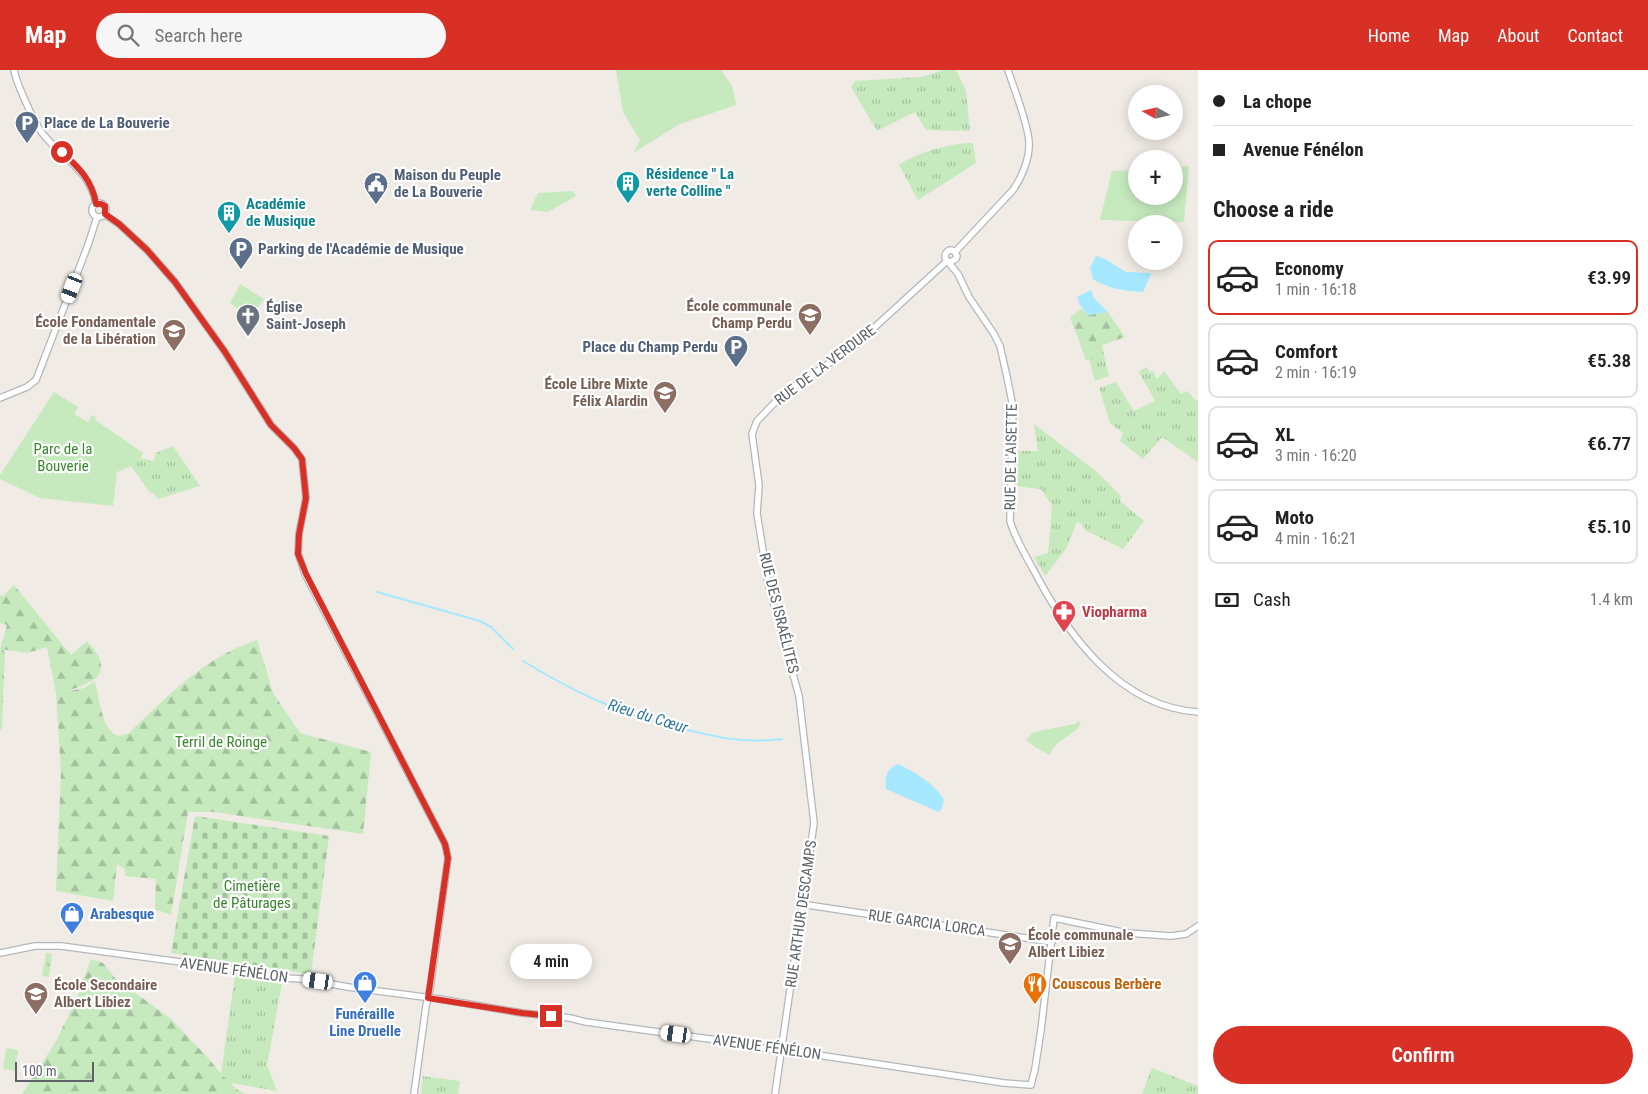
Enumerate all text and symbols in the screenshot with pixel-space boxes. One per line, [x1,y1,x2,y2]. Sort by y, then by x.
search box [96,13,446,58]
text: Map [25,21,66,49]
icon: search [114,21,142,49]
text: Search here [154,24,243,47]
text: Home [1368,25,1410,46]
text: Map [1438,25,1469,46]
text: About [1497,25,1539,46]
text: Contact [1567,25,1623,46]
north arrow [1128,85,1182,140]
map controls [1128,85,1183,270]
text: La chope [1243,90,1311,113]
parking icon: Place de La Bouverie [14,110,40,144]
place label: Place de La Bouverie [44,114,170,132]
text: Avenue Fénélon [1243,138,1364,161]
route start [51,141,73,163]
button: + [1128,150,1183,205]
place label: Résidence " La verte Colline " [646,165,734,200]
place label: Maison du Peuple de La Bouverie [394,166,501,201]
building icon: Résidence " La verte Colline " [615,170,641,204]
public building icon: Maison du Peuple de La Bouverie [363,171,389,205]
place label: Académie de Musique [246,195,315,230]
text: Choose a ride [1213,197,1334,222]
building icon: Académie de Musique [216,200,242,234]
button: − [1128,215,1183,270]
parking icon: Parking de l'Académie de Musique [228,236,254,270]
place label: Parking de l'Académie de Musique [258,240,464,258]
icon: car [1215,255,1260,300]
text: Economy [1275,257,1344,280]
text: €3.99 [1587,266,1631,289]
car [59,271,84,305]
text: 1 min · 16:18 [1275,280,1357,299]
place label: École communale Champ Perdu [687,297,792,332]
place label: Église Saint-Joseph [266,298,346,333]
school or university icon: École communale Champ Perdu [797,302,823,336]
church icon: Église Saint-Joseph [235,303,261,337]
place label: École Fondamentale de la Libération [35,313,156,348]
school or university icon: École Fondamentale de la Libération [161,318,187,352]
street label: RUE DE LA VERDURE [771,321,879,409]
parking icon: Place du Champ Perdu [723,334,749,368]
place label: Place du Champ Perdu [583,338,718,356]
icon: car [1215,338,1260,383]
text: Comfort [1275,340,1338,363]
text: €5.38 [1587,349,1631,372]
text: 2 min · 16:19 [1275,363,1357,382]
place label: École Libre Mixte Félix Alardin [544,375,648,410]
school or university icon: École Libre Mixte Félix Alardin [652,380,678,414]
street label: RUE DE L'AISETTE [1001,404,1021,510]
icon: car [1215,421,1260,466]
text: XL [1275,423,1295,446]
text: €6.77 [1587,432,1631,455]
park label: Parc de la Bouverie [34,440,92,475]
text: 3 min · 16:20 [1275,446,1357,465]
icon: car [1215,504,1260,549]
text: Moto [1275,506,1314,529]
text: €5.10 [1587,515,1631,538]
text: 4 min · 16:21 [1275,529,1357,548]
street label: RUE DES ISRAÉLITES [755,551,803,675]
icon: cash [1213,586,1241,614]
text: Cash [1253,588,1291,611]
text: 1.4 km [1590,590,1633,609]
pharmacy icon: Viopharma [1051,599,1077,633]
place label: Viopharma [1082,603,1147,621]
water label: Rieu du Cœur [606,695,691,737]
park label: Terril de Roinge [175,733,267,751]
street label: RUE ARTHUR DESCAMPS [782,839,820,989]
park label: Cimetière de Pâturages [213,877,291,912]
shop icon: Arabesque [59,901,85,935]
place label: Arabesque [90,905,154,923]
street label: RUE GARCIA LORCA [867,906,987,940]
place label: École communale Albert Libiez [1028,926,1133,961]
school or university icon: École communale Albert Libiez [997,931,1023,965]
callout: 4 min [510,944,592,978]
text: 4 min [533,952,569,971]
street label: AVENUE FÉNÉLON [179,954,289,986]
shop icon: Funéraille Line Druelle [352,970,378,1004]
car [302,971,333,991]
restaurant icon: Couscous Berbère [1022,971,1048,1005]
place label: Couscous Berbère [1052,975,1161,993]
place label: École Secondaire Albert Libiez [54,976,157,1011]
school or university icon: École Secondaire Albert Libiez [23,981,49,1015]
place label: Funéraille Line Druelle [329,1005,401,1040]
route end [540,1005,562,1027]
car [660,1024,691,1044]
button: Confirm [1213,1026,1633,1084]
street label: AVENUE FÉNÉLON [712,1031,822,1063]
scale bar [15,1059,94,1082]
text: 100 m [22,1063,57,1079]

